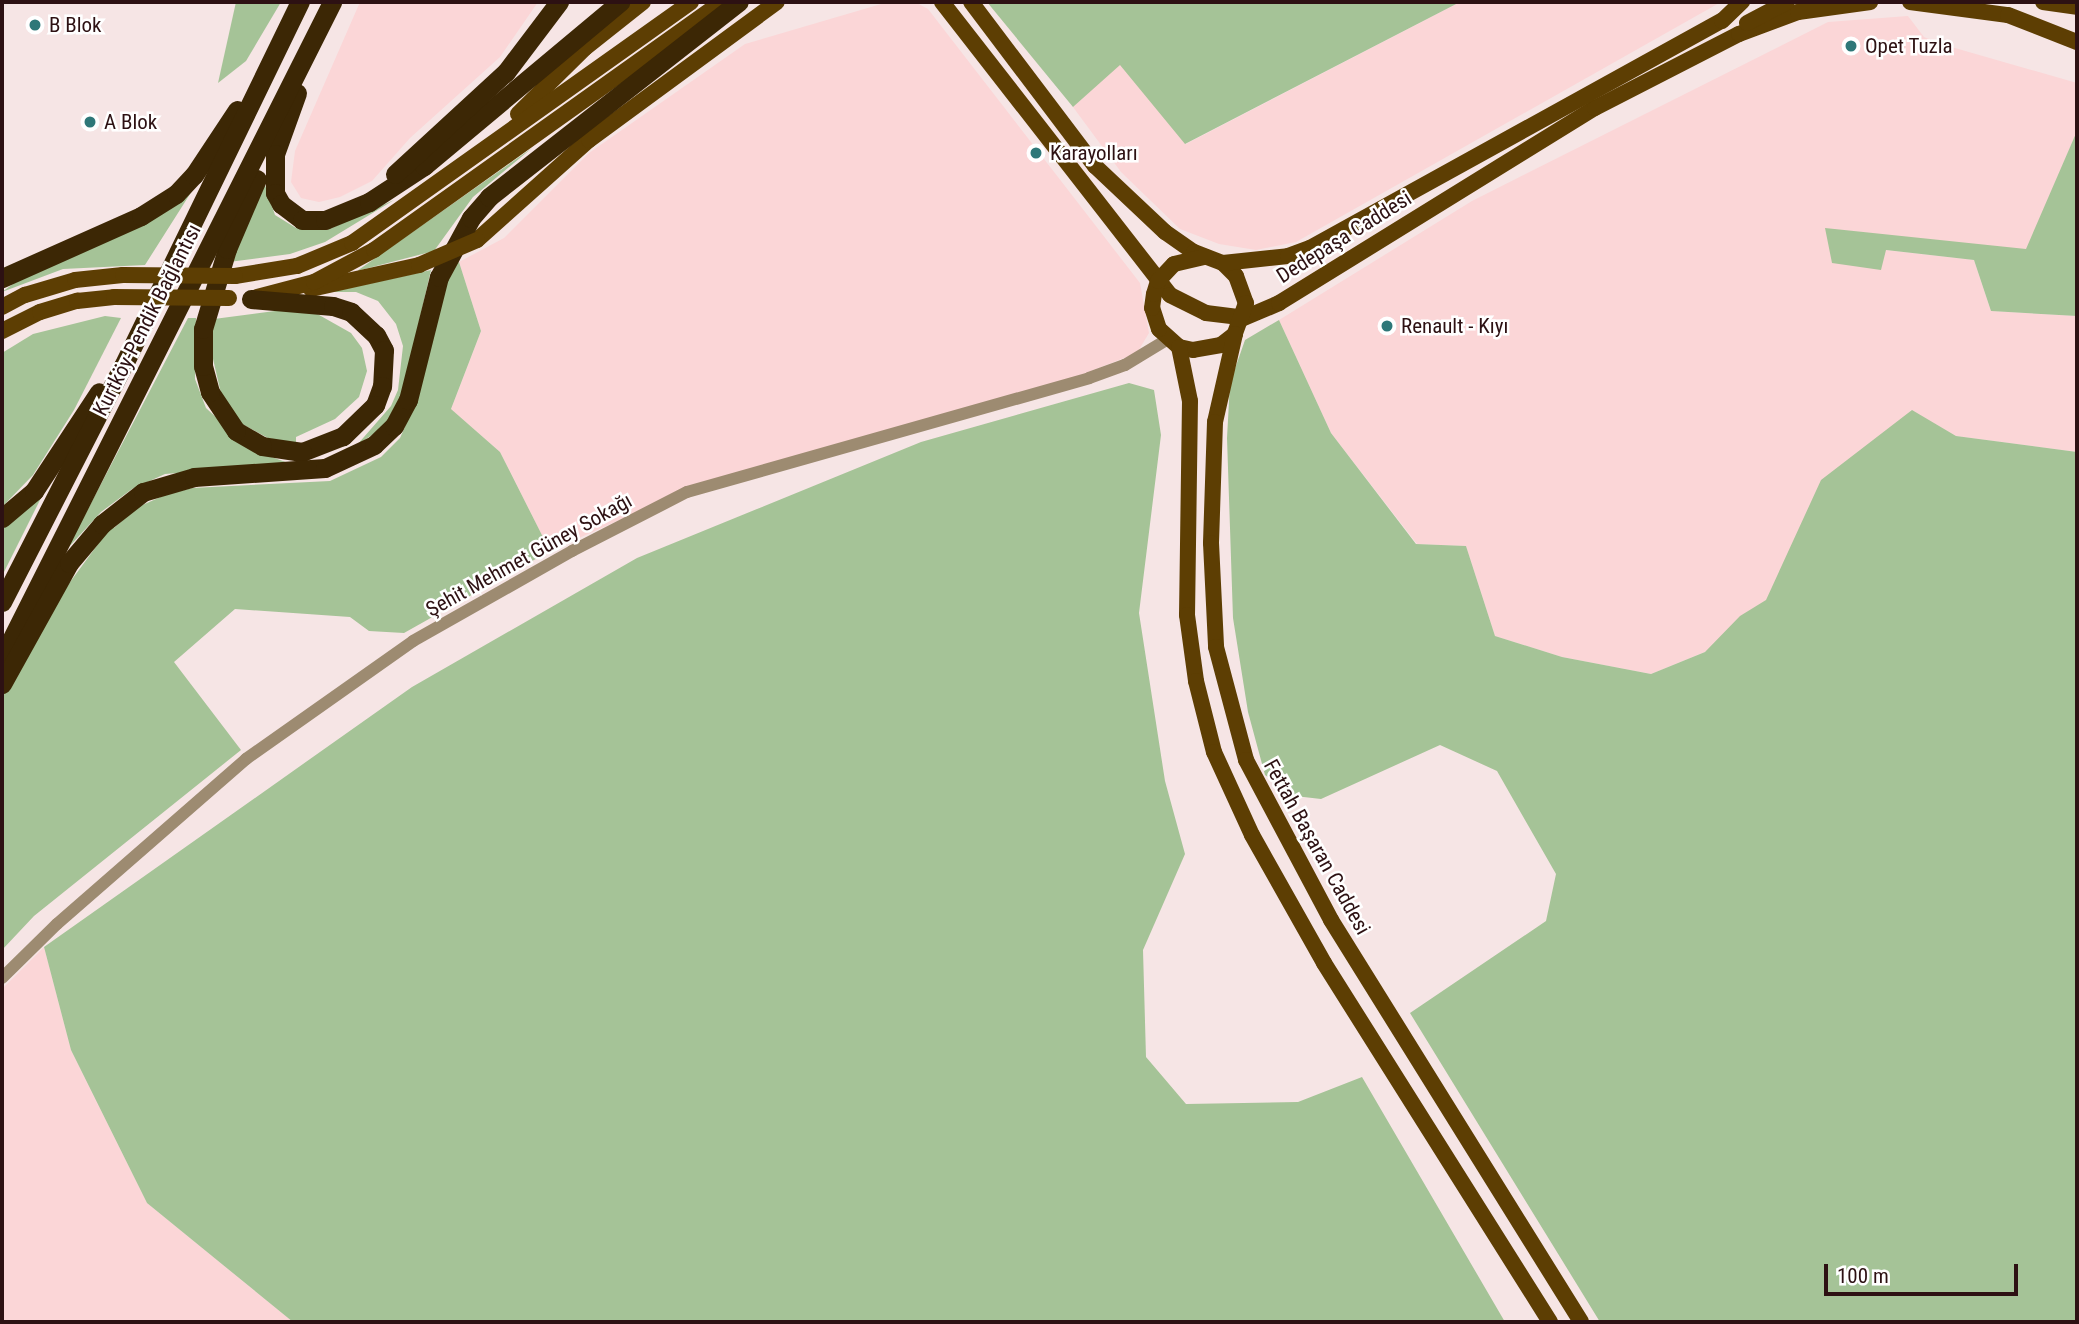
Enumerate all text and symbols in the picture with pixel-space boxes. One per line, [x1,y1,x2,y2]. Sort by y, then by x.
place label: B Blok [49,12,102,38]
marker: B Blok [27,17,43,33]
place label: Opet Tuzla [1865,33,1953,59]
marker: Opet Tuzla [1843,38,1859,54]
place label: A Blok [104,109,157,135]
marker: A Blok [82,114,98,130]
place label: Karayolları [1050,140,1138,166]
marker: Karayolları [1028,145,1044,161]
street label: Dedepaşa Caddesi [1272,186,1416,288]
street label: Kurtköy-Pendik Bağlantısı [88,220,206,420]
place label: Renault - Kıyı [1401,313,1508,339]
marker: Renault - Kıyı [1379,318,1395,334]
street label: Şehit Mehmet Güney Sokağı [422,488,636,622]
street label: Fettah Başaran Caddesi [1258,755,1376,939]
scale bar [1827,1250,2021,1294]
text: 100 m [1837,1264,1889,1288]

